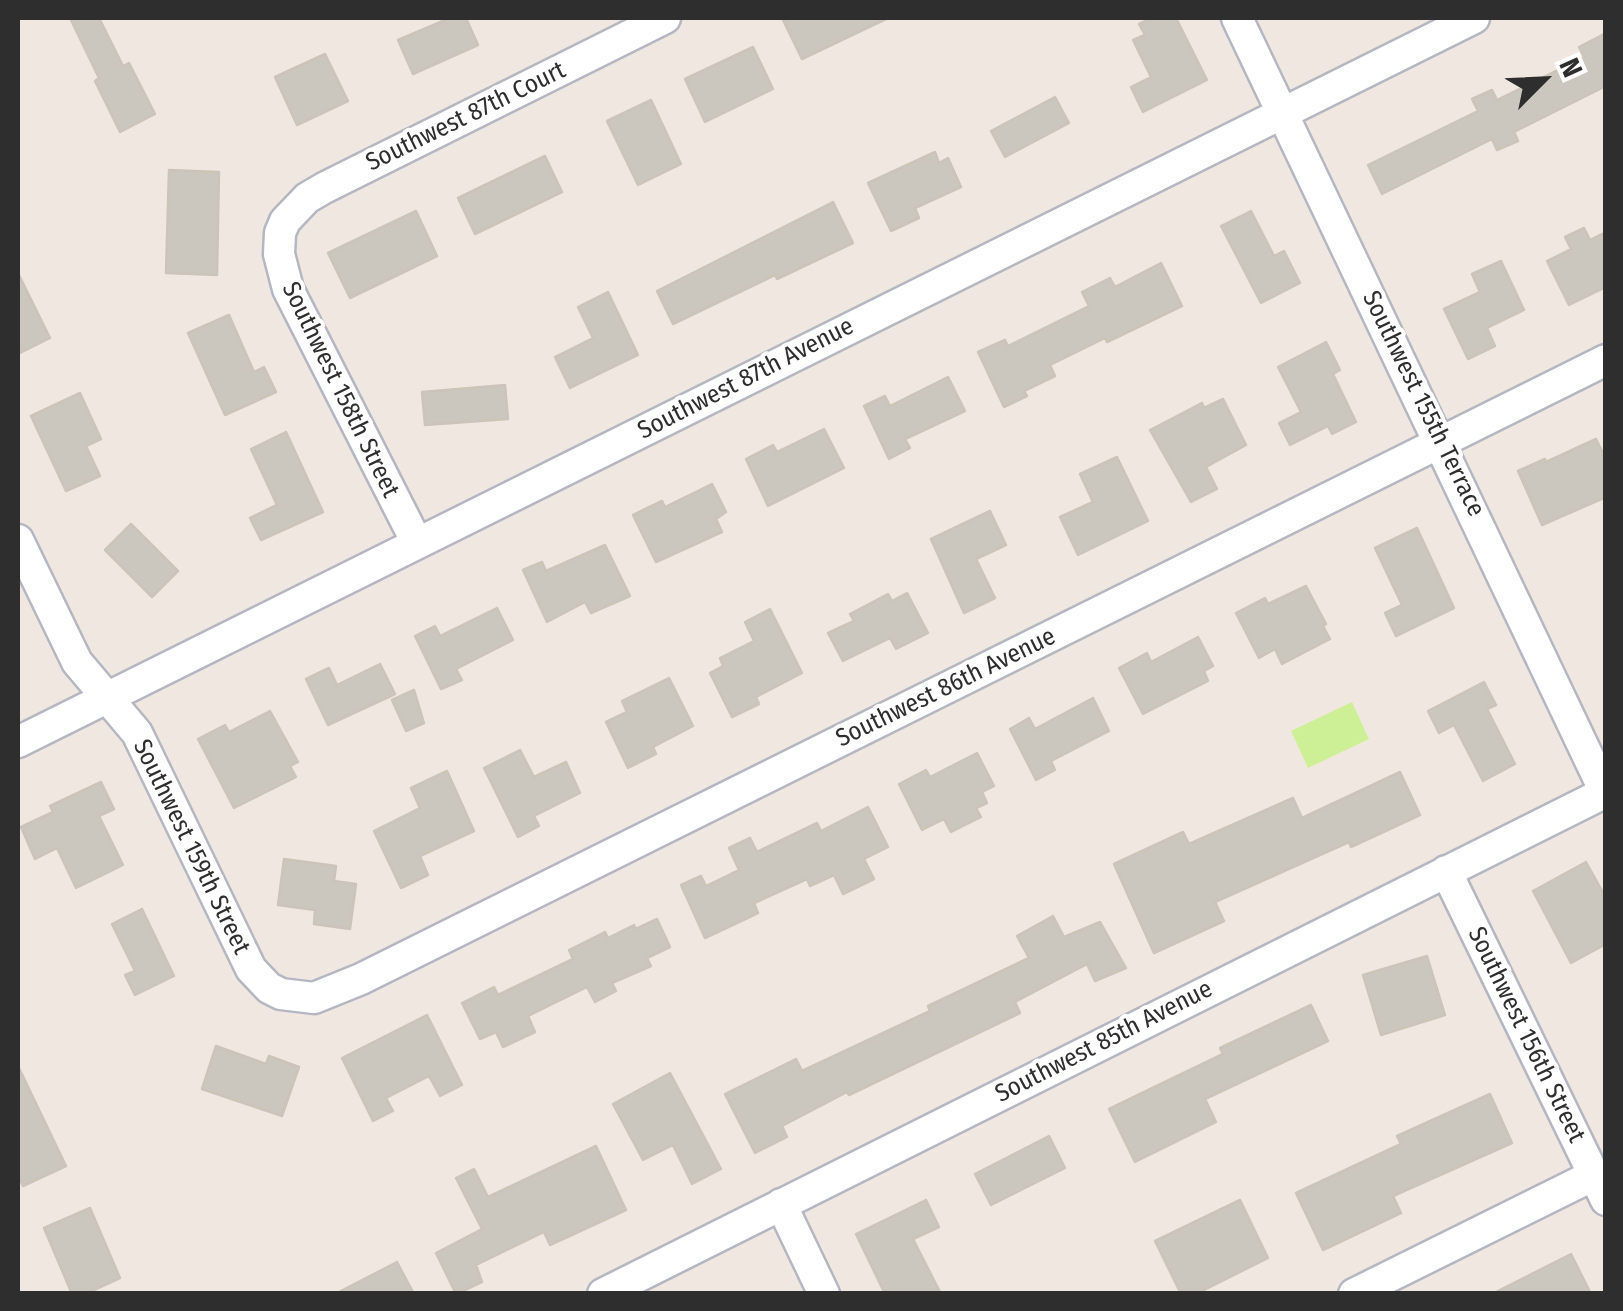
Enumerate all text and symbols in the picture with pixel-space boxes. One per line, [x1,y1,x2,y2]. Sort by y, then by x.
north arrow [1493,30,1593,130]
text: N [1552,53,1589,82]
street label: Southwest 87th Court [361,56,571,178]
street label: Southwest 158th Street [275,277,405,503]
street label: Southwest 155th Terrace [1355,286,1491,522]
street label: Southwest 87th Avenue [633,312,859,446]
street label: Southwest 86th Avenue [831,622,1061,754]
street label: Southwest 159th Street [126,735,256,959]
street label: Southwest 156th Street [1461,922,1591,1148]
street label: Southwest 85th Avenue [990,974,1218,1110]

